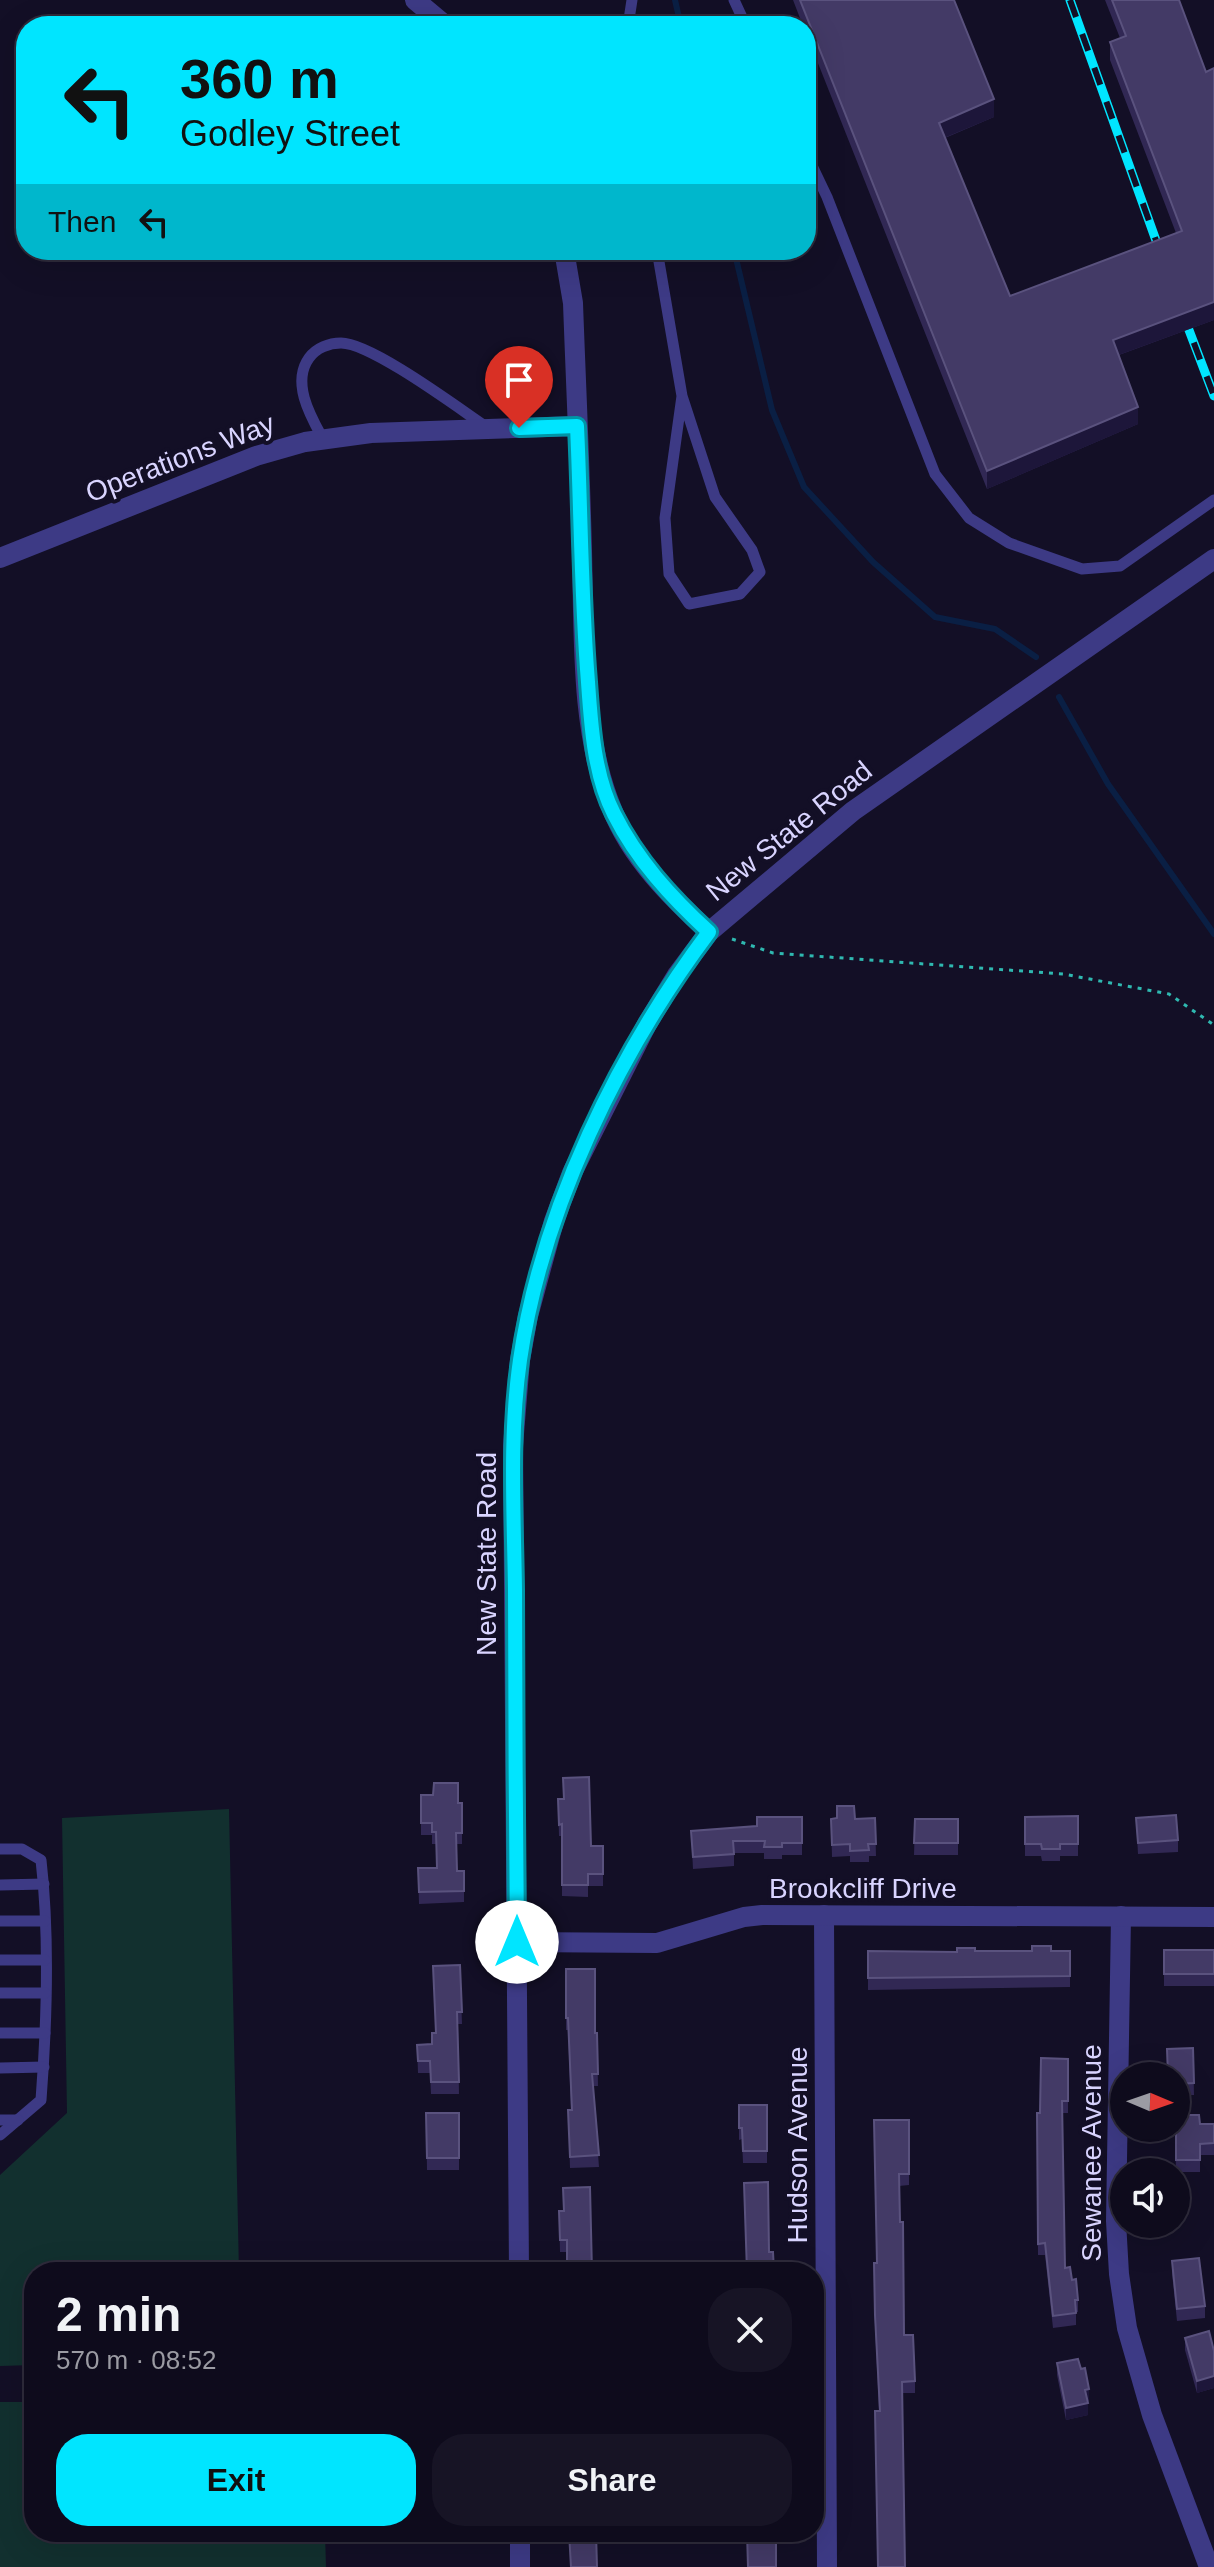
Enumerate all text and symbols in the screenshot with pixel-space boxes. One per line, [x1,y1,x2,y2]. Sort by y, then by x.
text: 360 m [180,47,339,110]
icon: left [48,48,152,152]
text: Godley Street [180,113,400,154]
icon: left [132,200,176,244]
text: Then [48,205,116,238]
pin [485,346,553,428]
icon: arrive [497,358,541,402]
street label: Operations Way [81,408,279,508]
street label: New State Road [700,755,878,907]
street label: New State Road [471,1452,502,1656]
street label: Brookcliff Drive [769,1873,957,1904]
position arrow [475,1900,559,1984]
street label: Sewanee Avenue [1076,2044,1107,2262]
street label: Hudson Avenue [782,2046,813,2244]
north arrow [1110,2062,1190,2142]
map controls [1110,2062,1190,2238]
button: sound [1110,2158,1190,2238]
text: 2 min [56,2288,181,2341]
button: close [708,2288,792,2372]
text: 570 m · 08:52 [56,2345,216,2375]
button: Exit [56,2434,416,2526]
button: Share [432,2434,792,2526]

